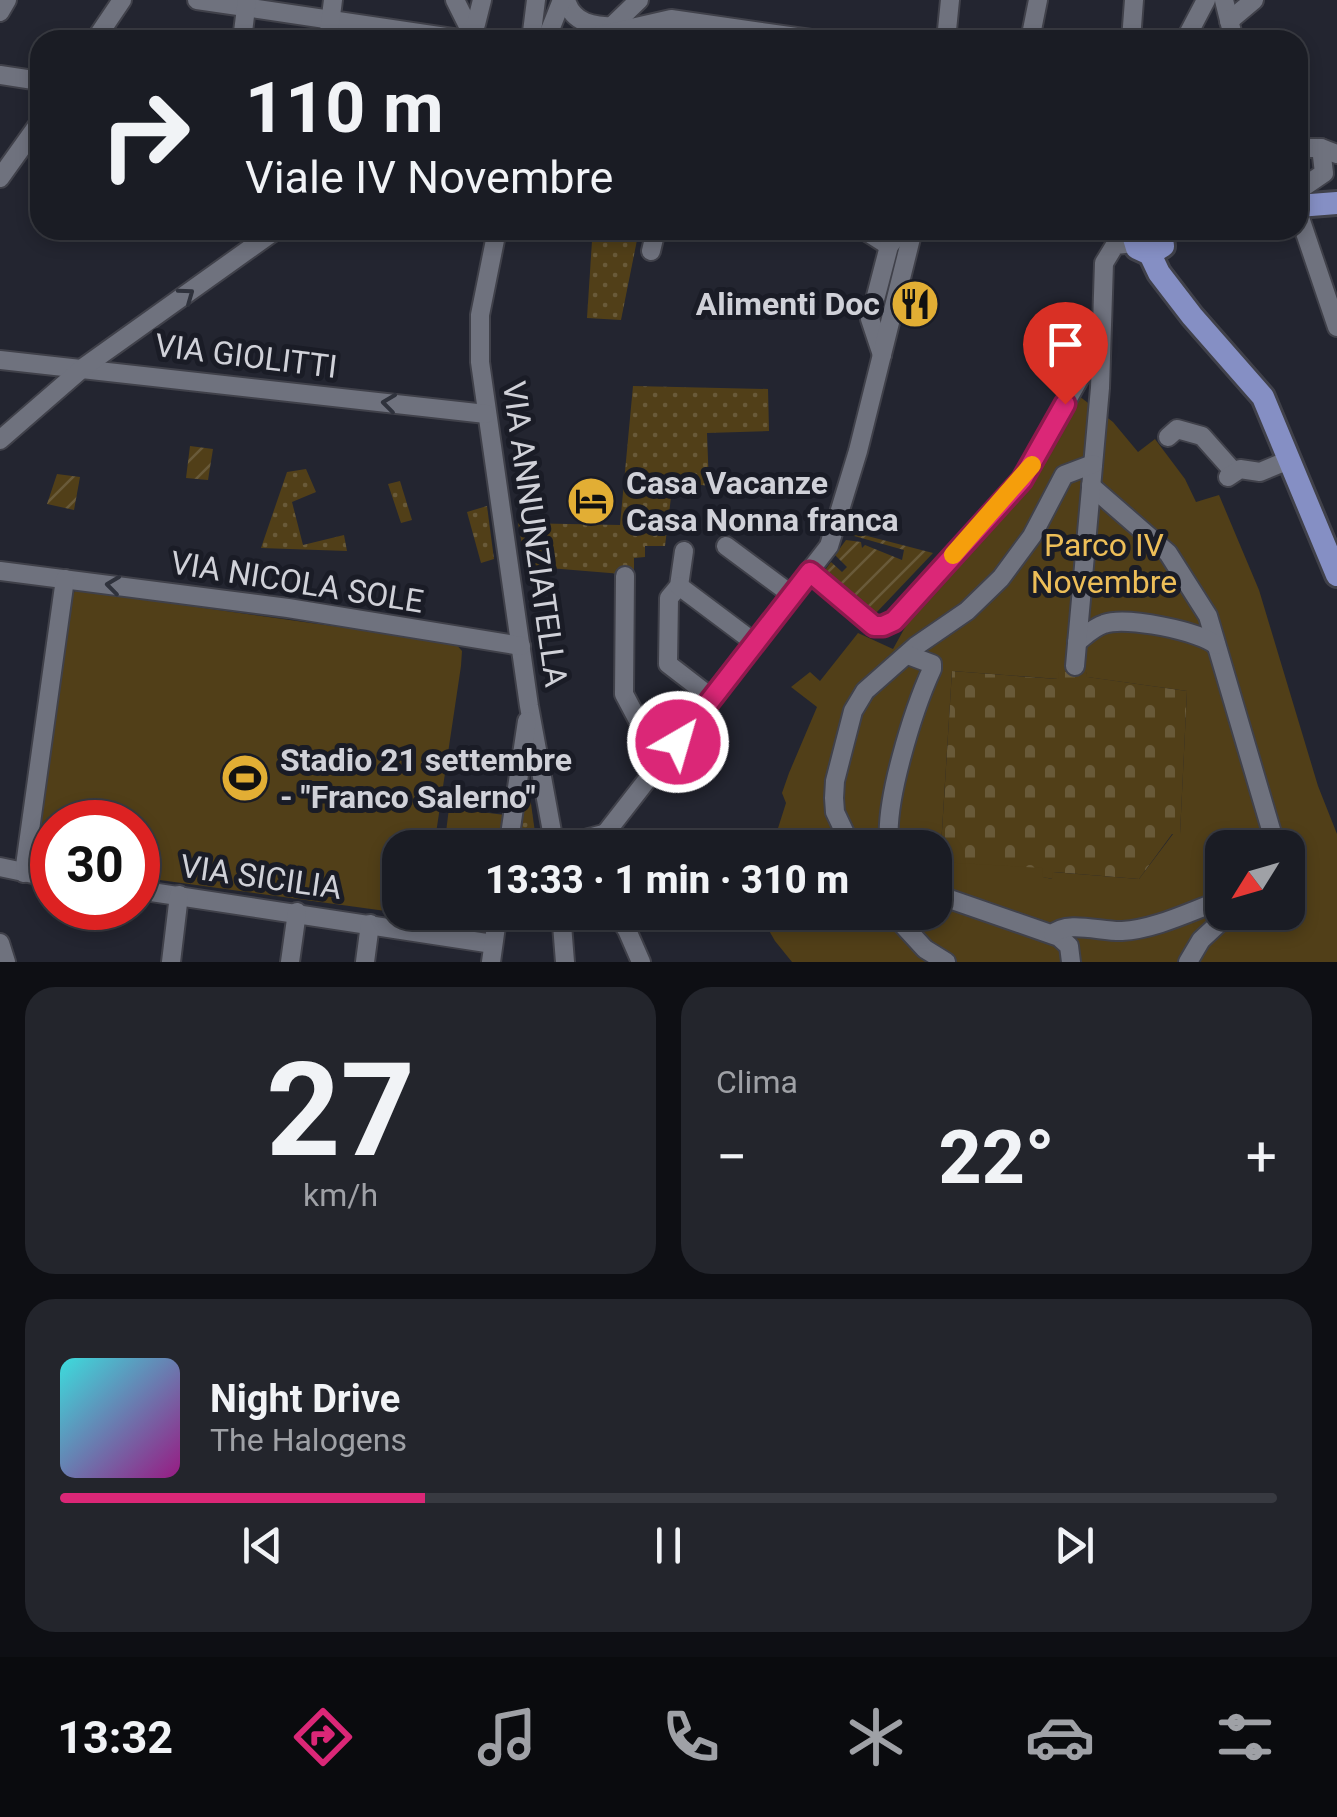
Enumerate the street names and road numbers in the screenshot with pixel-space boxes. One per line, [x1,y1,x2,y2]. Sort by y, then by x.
street label: VIA GIOLITTI [153,326,339,386]
street label: VIA ANNUNZIATELLA [495,379,575,689]
street label: VIA NICOLA SOLE [168,543,426,621]
street label: VIA SICILIA [178,847,344,907]

